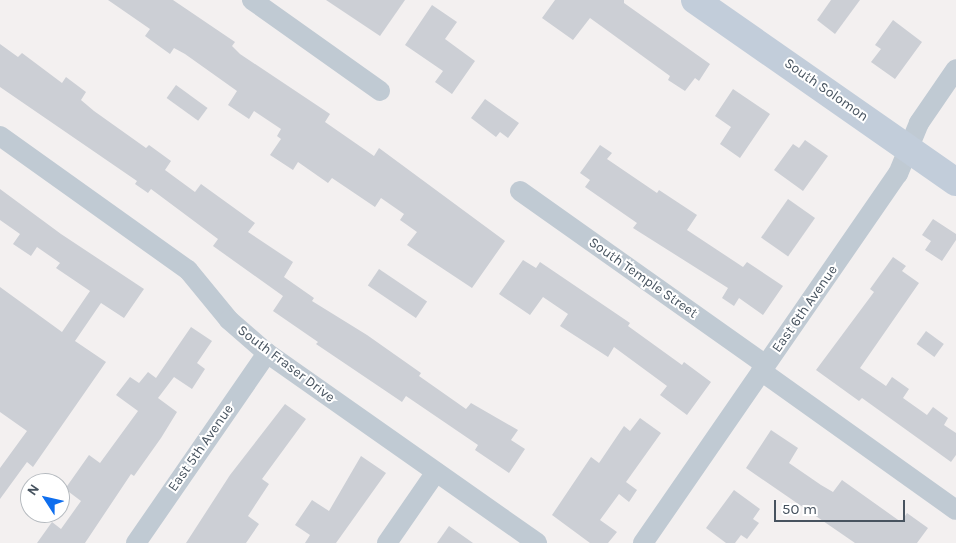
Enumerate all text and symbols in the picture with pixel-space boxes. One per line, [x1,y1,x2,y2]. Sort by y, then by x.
street label: South Solomon [781,55,871,125]
street label: South Temple Street [585,234,701,322]
street label: East 6th Avenue [769,262,841,356]
street label: South Fraser Drive [234,322,338,406]
street label: East 5th Avenue [165,401,237,495]
north arrow [20,473,70,523]
text: N [23,481,43,499]
scale bar [776,490,907,522]
text: 50 m [782,500,817,518]

